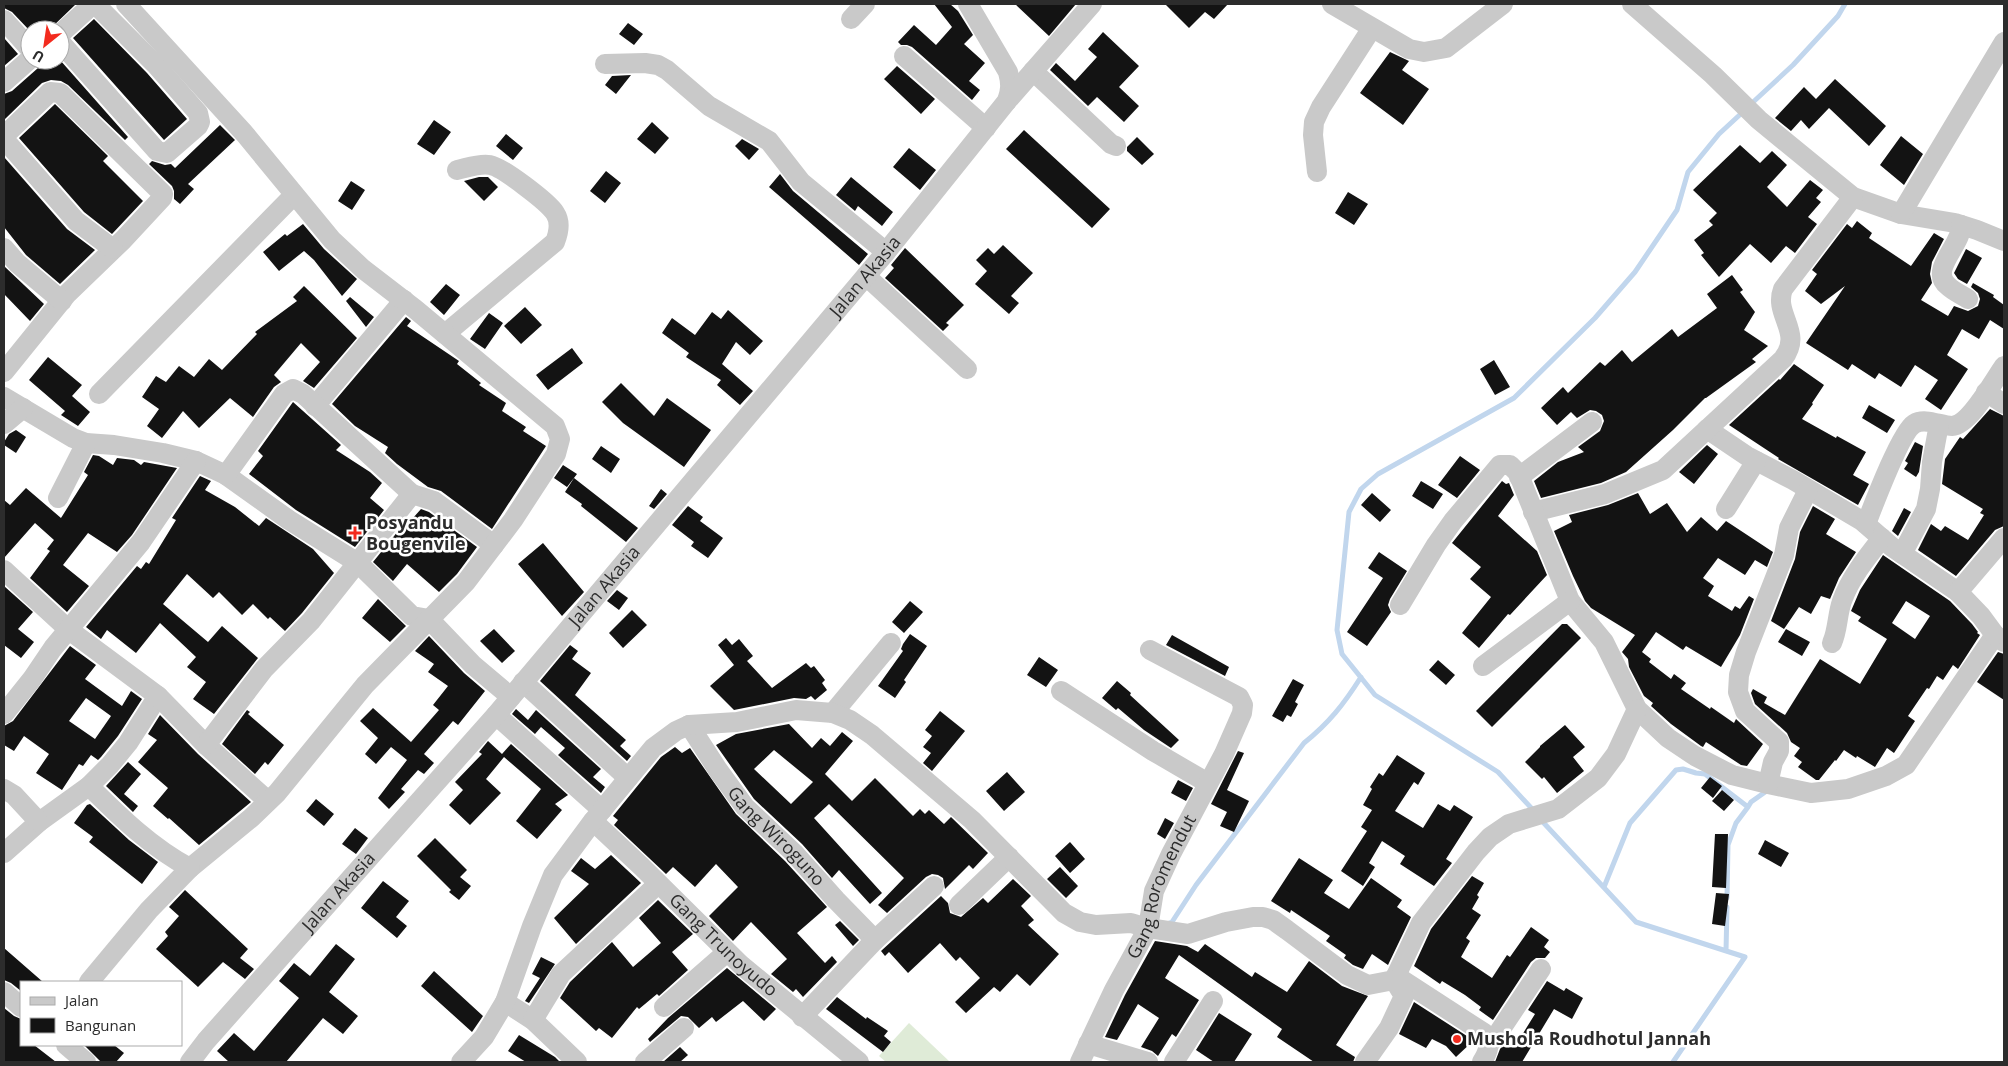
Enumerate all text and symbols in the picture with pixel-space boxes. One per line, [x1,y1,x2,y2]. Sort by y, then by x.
north arrow [20,20,70,70]
text: U [29,46,48,68]
street label: Jalan Akasia [822,230,906,323]
place label: Posyandu Bougenvile [366,510,466,555]
marker: Posyandu Bougenvile [348,526,362,540]
street label: Jalan Akasia [561,540,645,633]
street label: Gang Wiroguno [723,781,831,891]
street label: Gang Roromendut [1120,810,1201,963]
street label: Jalan Akasia [295,846,380,938]
street label: Gang Trunoyudo [664,888,783,1001]
legend [20,981,182,1046]
text: Jalan [63,990,99,1010]
text: Bangunan [65,1015,136,1035]
place label: Mushola Roudhotul Jannah [1467,1026,1711,1050]
marker: Mushola Roudhotul Jannah [1451,1033,1463,1045]

